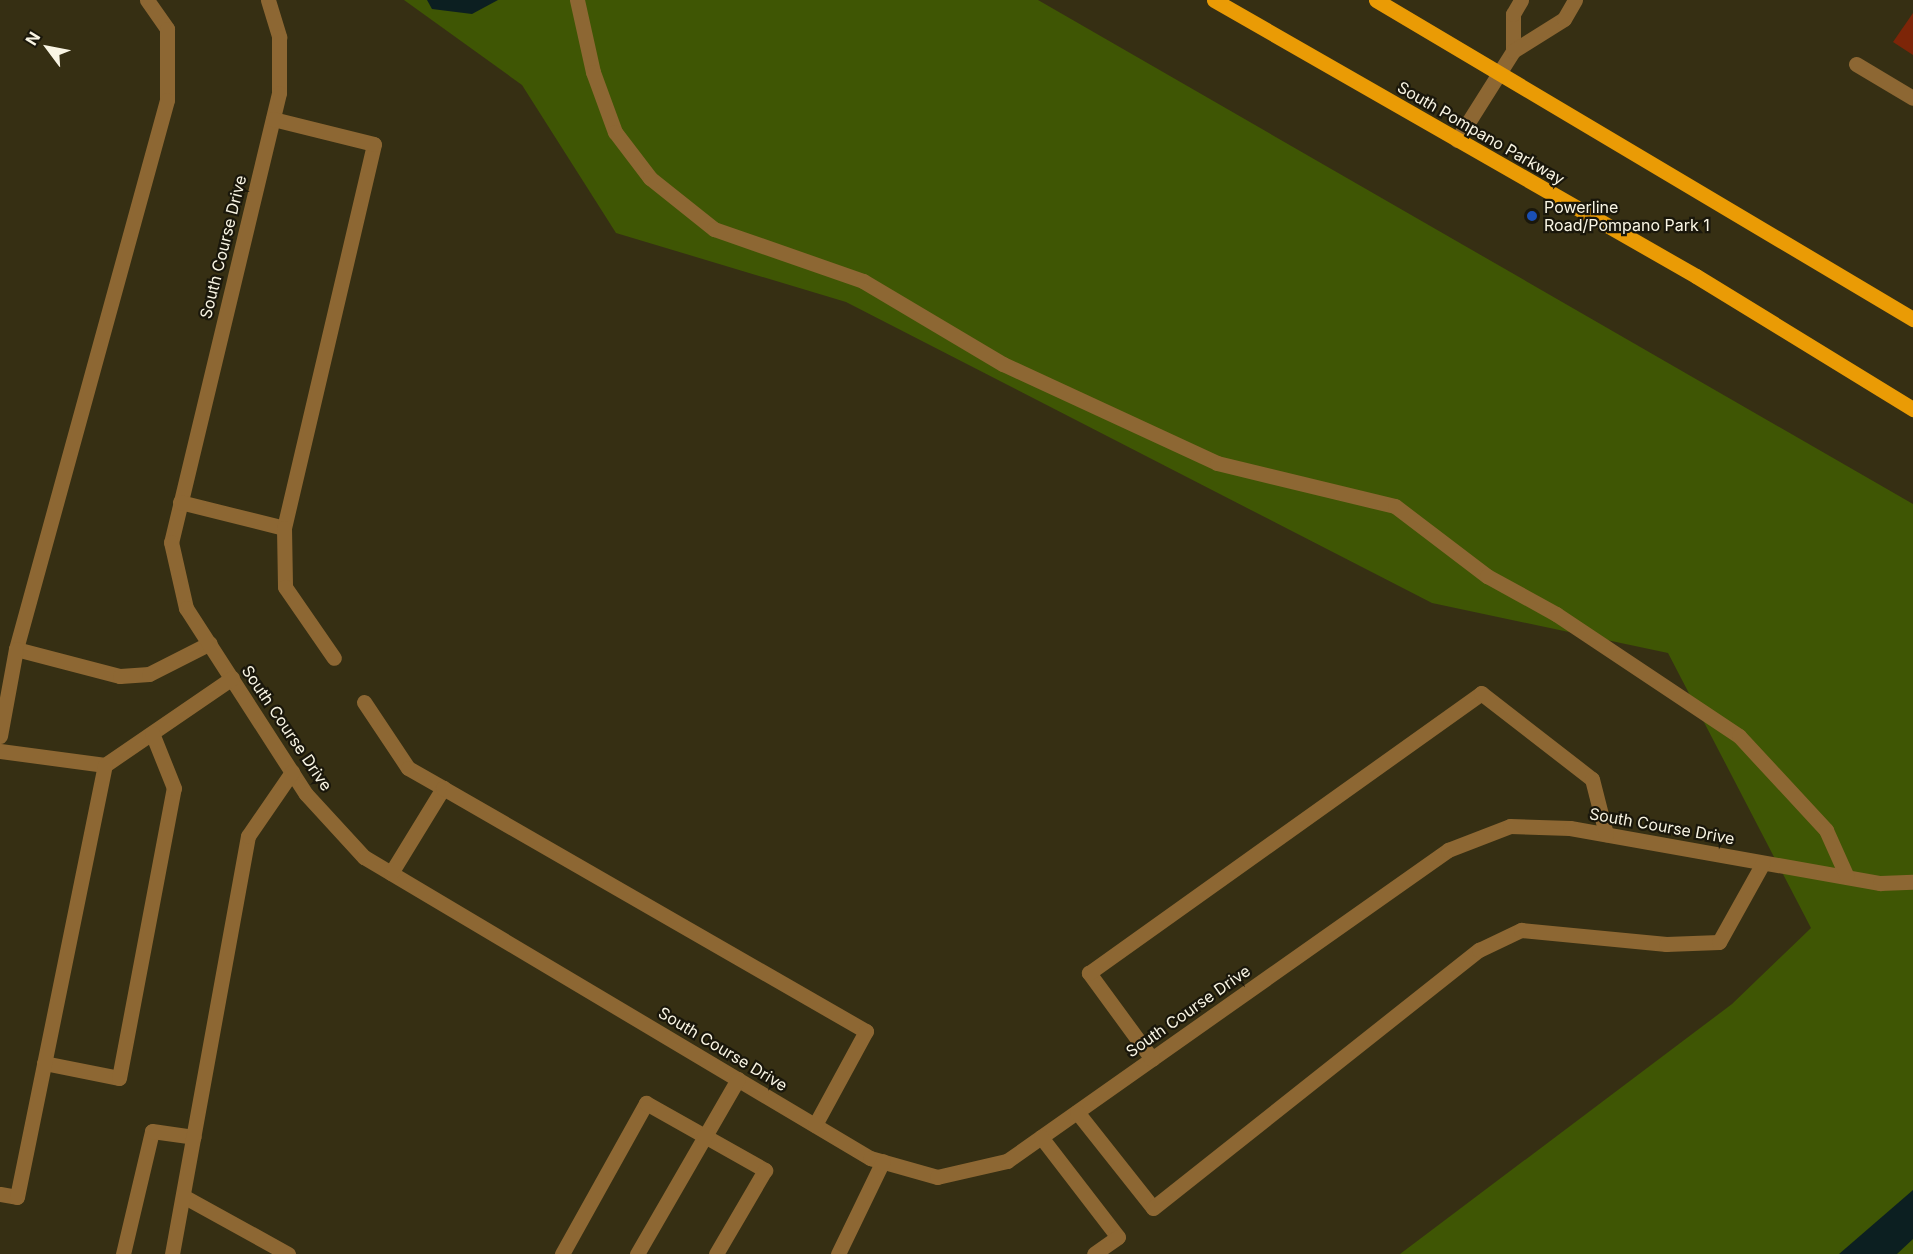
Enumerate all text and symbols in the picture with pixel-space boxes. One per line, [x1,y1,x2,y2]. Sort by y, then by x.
north arrow [18,18,78,78]
text: N [21,28,44,49]
street label: South Pompano Parkway [1394,77,1568,189]
street label: South Course Drive [196,173,250,321]
place label: Powerline Road/Pompano Park 1 [1544,197,1710,235]
marker: Powerline Road/Pompano Park 1 [1525,209,1539,223]
street label: South Course Drive [238,662,336,794]
street label: South Course Drive [1588,804,1736,848]
street label: South Course Drive [1122,961,1254,1061]
street label: South Course Drive [655,1003,791,1095]

